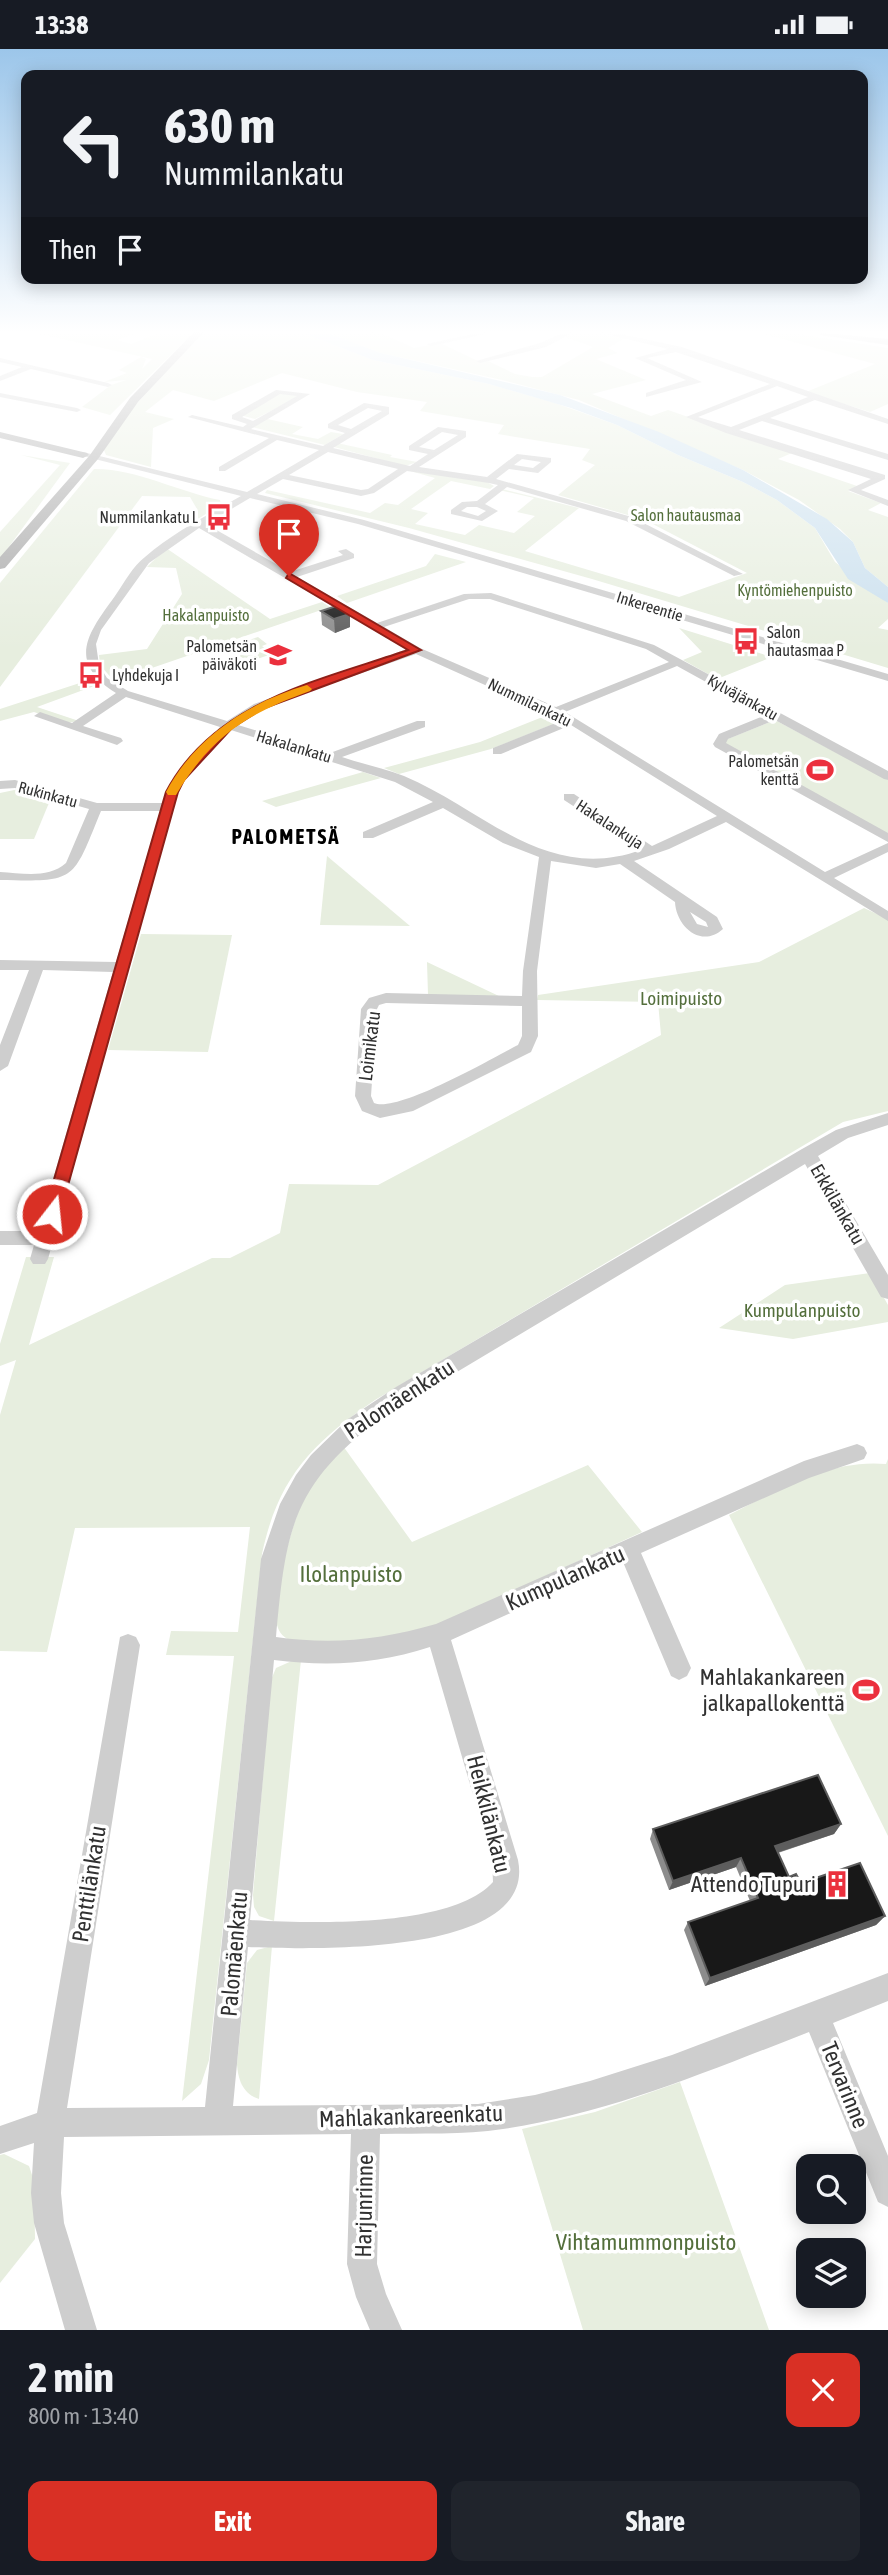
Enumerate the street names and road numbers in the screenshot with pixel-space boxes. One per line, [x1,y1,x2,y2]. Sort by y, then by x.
street label: Inkereentie [615,587,685,625]
street label: Kylväjänkatu [704,670,781,725]
street label: Nummilankatu [486,674,574,730]
street label: Hakalankatu [254,726,334,766]
street label: Rukinkatu [16,777,80,811]
street label: Hakalankuja [572,796,647,853]
street label: Loimikatu [354,1010,384,1082]
street label: Erkkilänkatu [806,1160,870,1248]
street label: Palomäenkatu [339,1354,459,1444]
street label: Kumpulankatu [502,1540,628,1616]
street label: Heikkilänkatu [462,1752,516,1876]
street label: Penttilänkatu [67,1824,111,1944]
street label: Palomäenkatu [216,1890,252,2018]
street label: Tervarinne [816,2038,874,2132]
street label: Mahlakankareenkatu [319,2100,503,2132]
street label: Harjunrinne [350,2154,378,2258]

